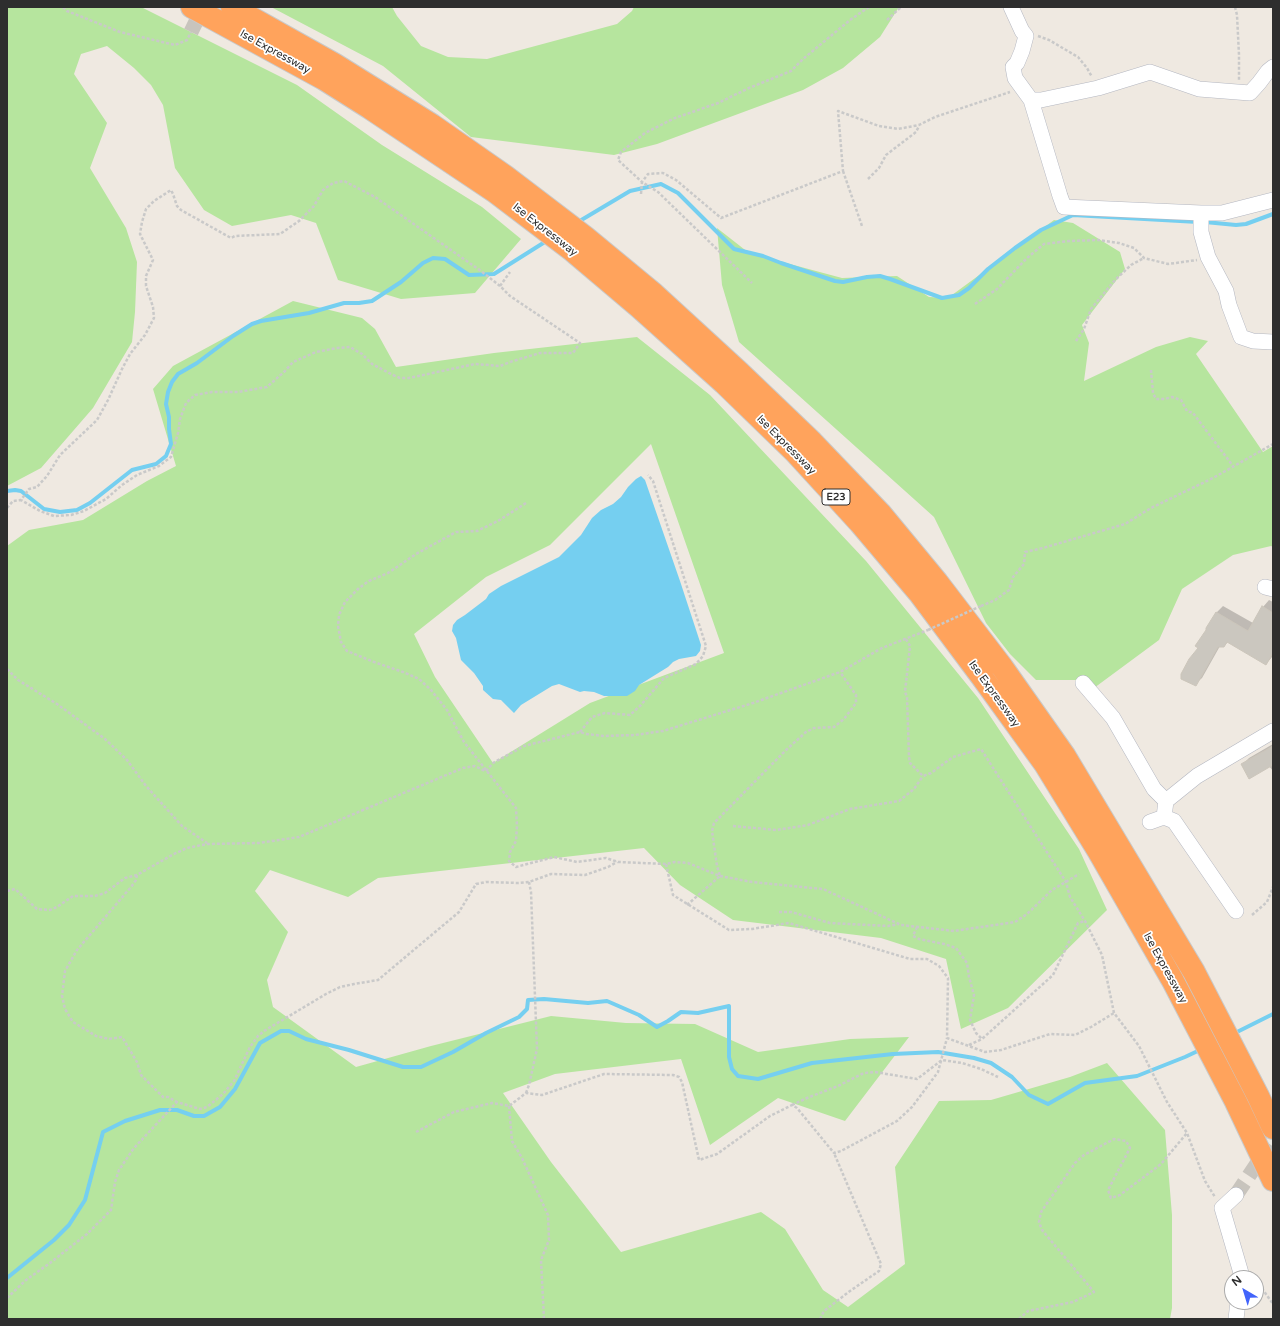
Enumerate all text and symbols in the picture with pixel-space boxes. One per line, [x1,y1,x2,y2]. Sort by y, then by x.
street label: Ise Expressway [237,27,313,77]
street label: Ise Expressway [510,201,580,259]
street label: Ise Expressway [754,413,818,477]
road number: E23 [822,489,850,505]
street label: Ise Expressway [966,658,1022,730]
street label: Ise Expressway [1140,930,1190,1006]
north arrow [1224,1270,1264,1310]
text: N [1229,1273,1244,1289]

